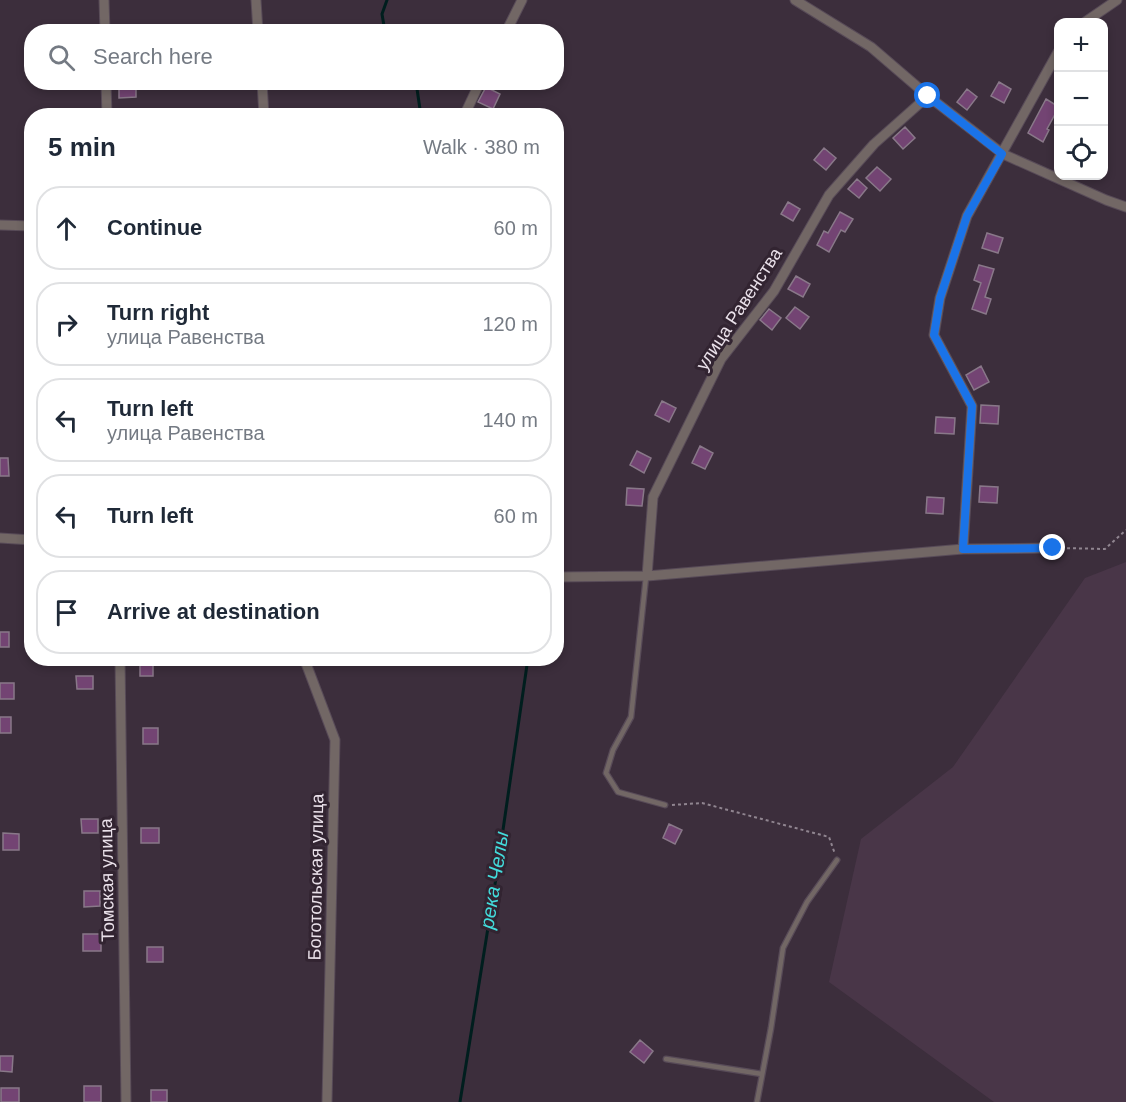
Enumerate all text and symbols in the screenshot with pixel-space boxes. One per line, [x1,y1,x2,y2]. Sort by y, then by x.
map controls [1054,18,1108,180]
button: + [1054,18,1108,72]
search box [24,24,564,90]
icon: search [45,41,78,74]
text: Search here [93,44,213,69]
button: − [1054,72,1108,126]
route start [914,82,940,108]
button: locate [1054,126,1108,180]
text: 5 min [48,132,116,162]
text: Walk · 380 m [423,136,540,158]
icon: ahead [50,212,83,245]
text: Continue [107,215,202,240]
text: 60 m [494,217,538,239]
street label: улица Равенства [692,243,787,374]
text: Turn right [107,300,209,325]
icon: right [50,308,83,341]
text: 120 m [482,313,538,335]
text: улица Равенства [107,326,265,348]
text: Turn left [107,396,193,421]
icon: left [50,404,83,437]
text: 140 m [482,409,538,431]
text: улица Равенства [107,422,265,444]
icon: left [50,500,83,533]
text: Turn left [107,503,193,528]
text: 60 m [494,505,538,527]
route end [1039,534,1065,560]
icon: arrive [50,596,83,629]
text: Arrive at destination [107,599,320,624]
street label: Боготольская улица [305,793,327,960]
street label: Томская улица [96,817,118,942]
water label: река Челы [475,829,513,931]

